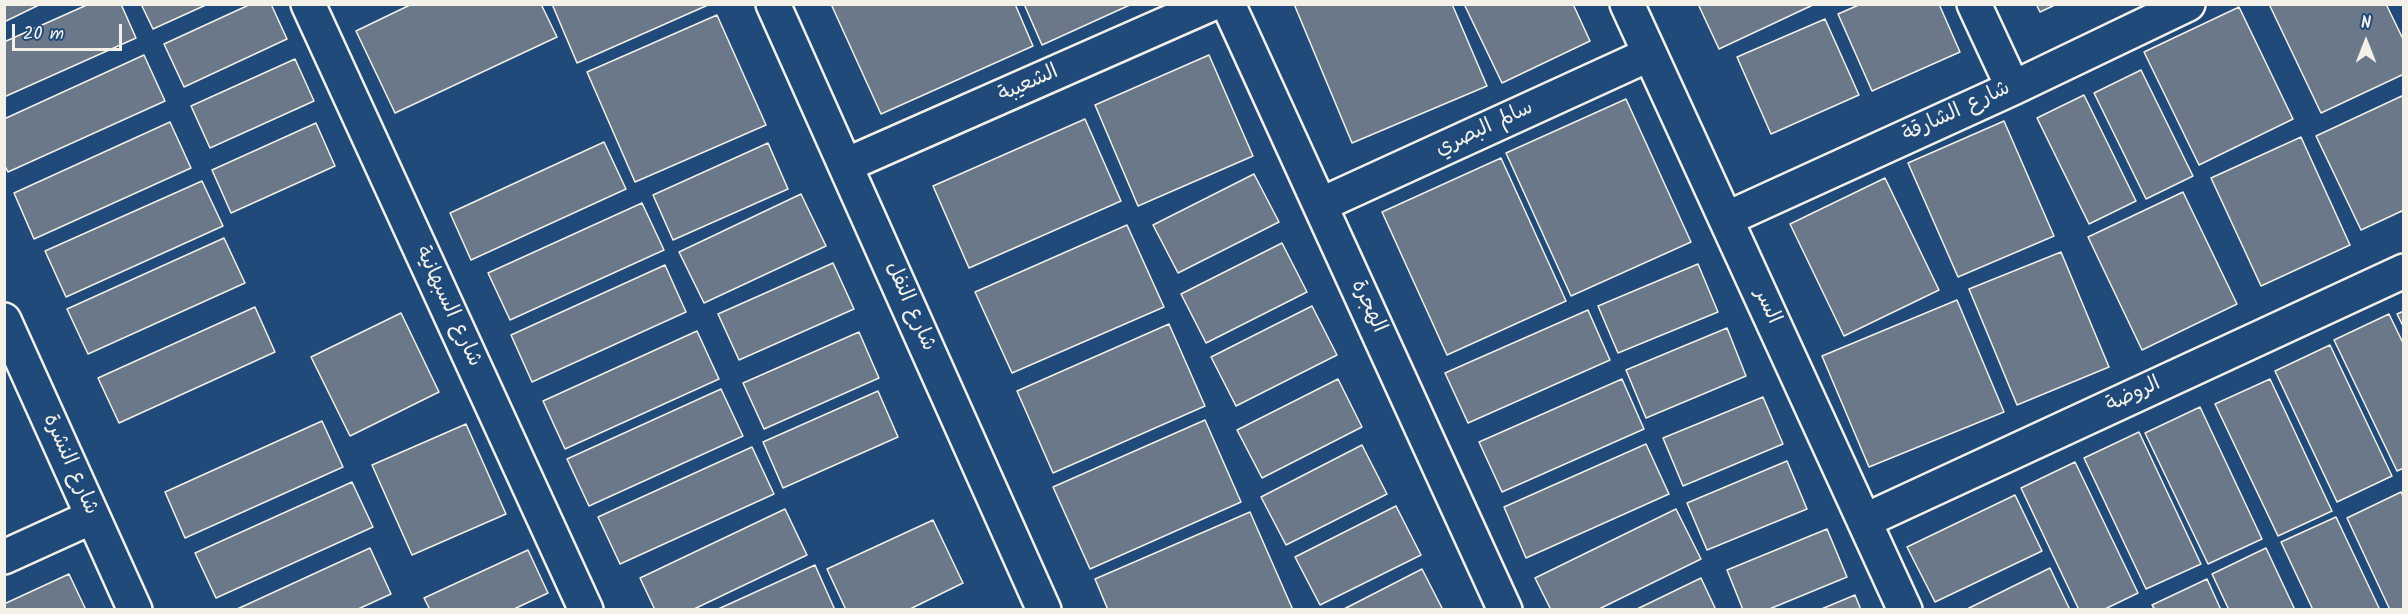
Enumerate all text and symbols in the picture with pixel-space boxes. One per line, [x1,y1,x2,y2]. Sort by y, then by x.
text: N [2361,11,2371,36]
scale bar [15,12,124,50]
north arrow [2336,12,2396,72]
text: 20 m [23,20,64,49]
street label: الشعيبة [995,61,1063,109]
street label: شارع الشارقة [1899,77,2015,149]
street label: سالم البصري [1432,96,1538,164]
street label: شارع السبهانية [408,243,486,371]
street label: شارع النفل [878,258,940,356]
street label: الهجرة [1344,276,1390,338]
street label: السر [1747,285,1785,329]
street label: الروضة [2103,372,2165,420]
street label: شارع النشرة [36,411,102,519]

